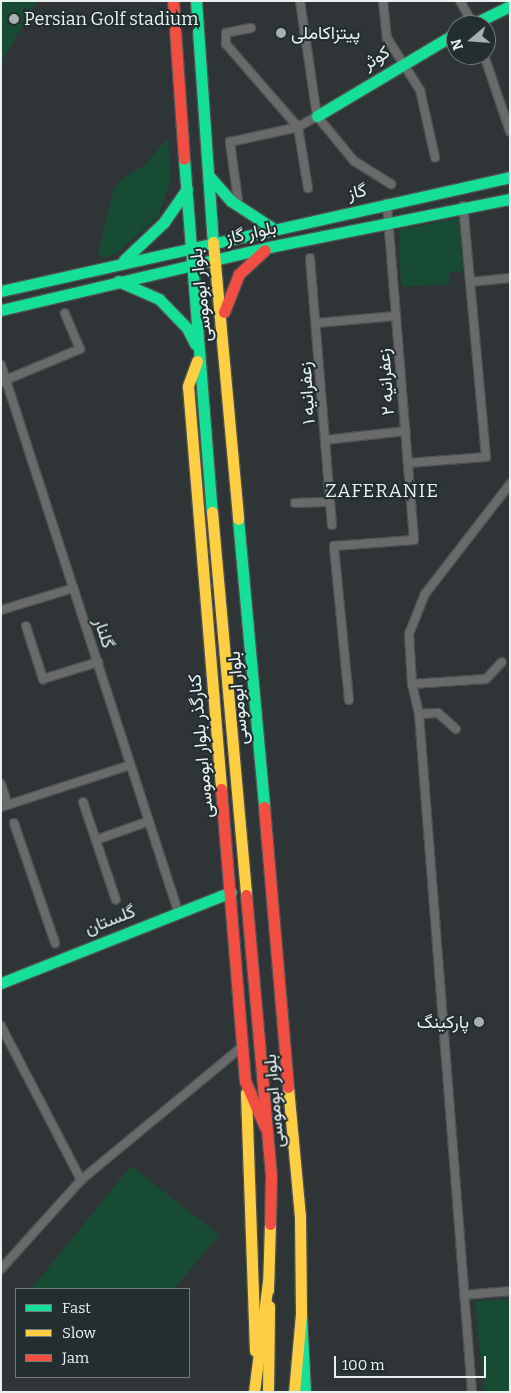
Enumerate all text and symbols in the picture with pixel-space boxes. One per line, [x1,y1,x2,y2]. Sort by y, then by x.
place label: Persian Golf stadium [24,8,198,30]
marker: Persian Golf stadium [8,13,20,25]
north arrow [446,15,496,65]
place label: پیتزاکاملی [291,22,360,44]
marker: پیتزاکاملی [275,27,287,39]
text: N [447,37,467,52]
street label: کوثر [358,41,394,75]
street label: گاز [345,179,369,205]
street label: بلوار گاز [223,217,279,249]
street label: بلوار ابوموسی [185,247,217,343]
street label: زعفرانیه ۲ [373,348,399,416]
street label: زعفرانیه ۱ [294,361,320,425]
district label: ZAFERANIE [324,480,440,502]
street label: گلنار [89,615,119,651]
street label: بلوار ابوموسی [223,650,253,746]
street label: کنارگذر بلوار ابوموسی [184,673,218,819]
street label: گلستان [82,900,138,940]
place label: پارکینگ [417,1011,469,1033]
marker: پارکینگ [473,1016,485,1028]
street label: بلوار ابوموسی [259,1053,289,1149]
legend [15,1288,190,1378]
text: Fast [62,1299,91,1317]
text: Slow [62,1324,96,1342]
scale bar [336,1346,488,1378]
text: Jam [62,1349,89,1367]
text: 100 m [342,1356,385,1374]

